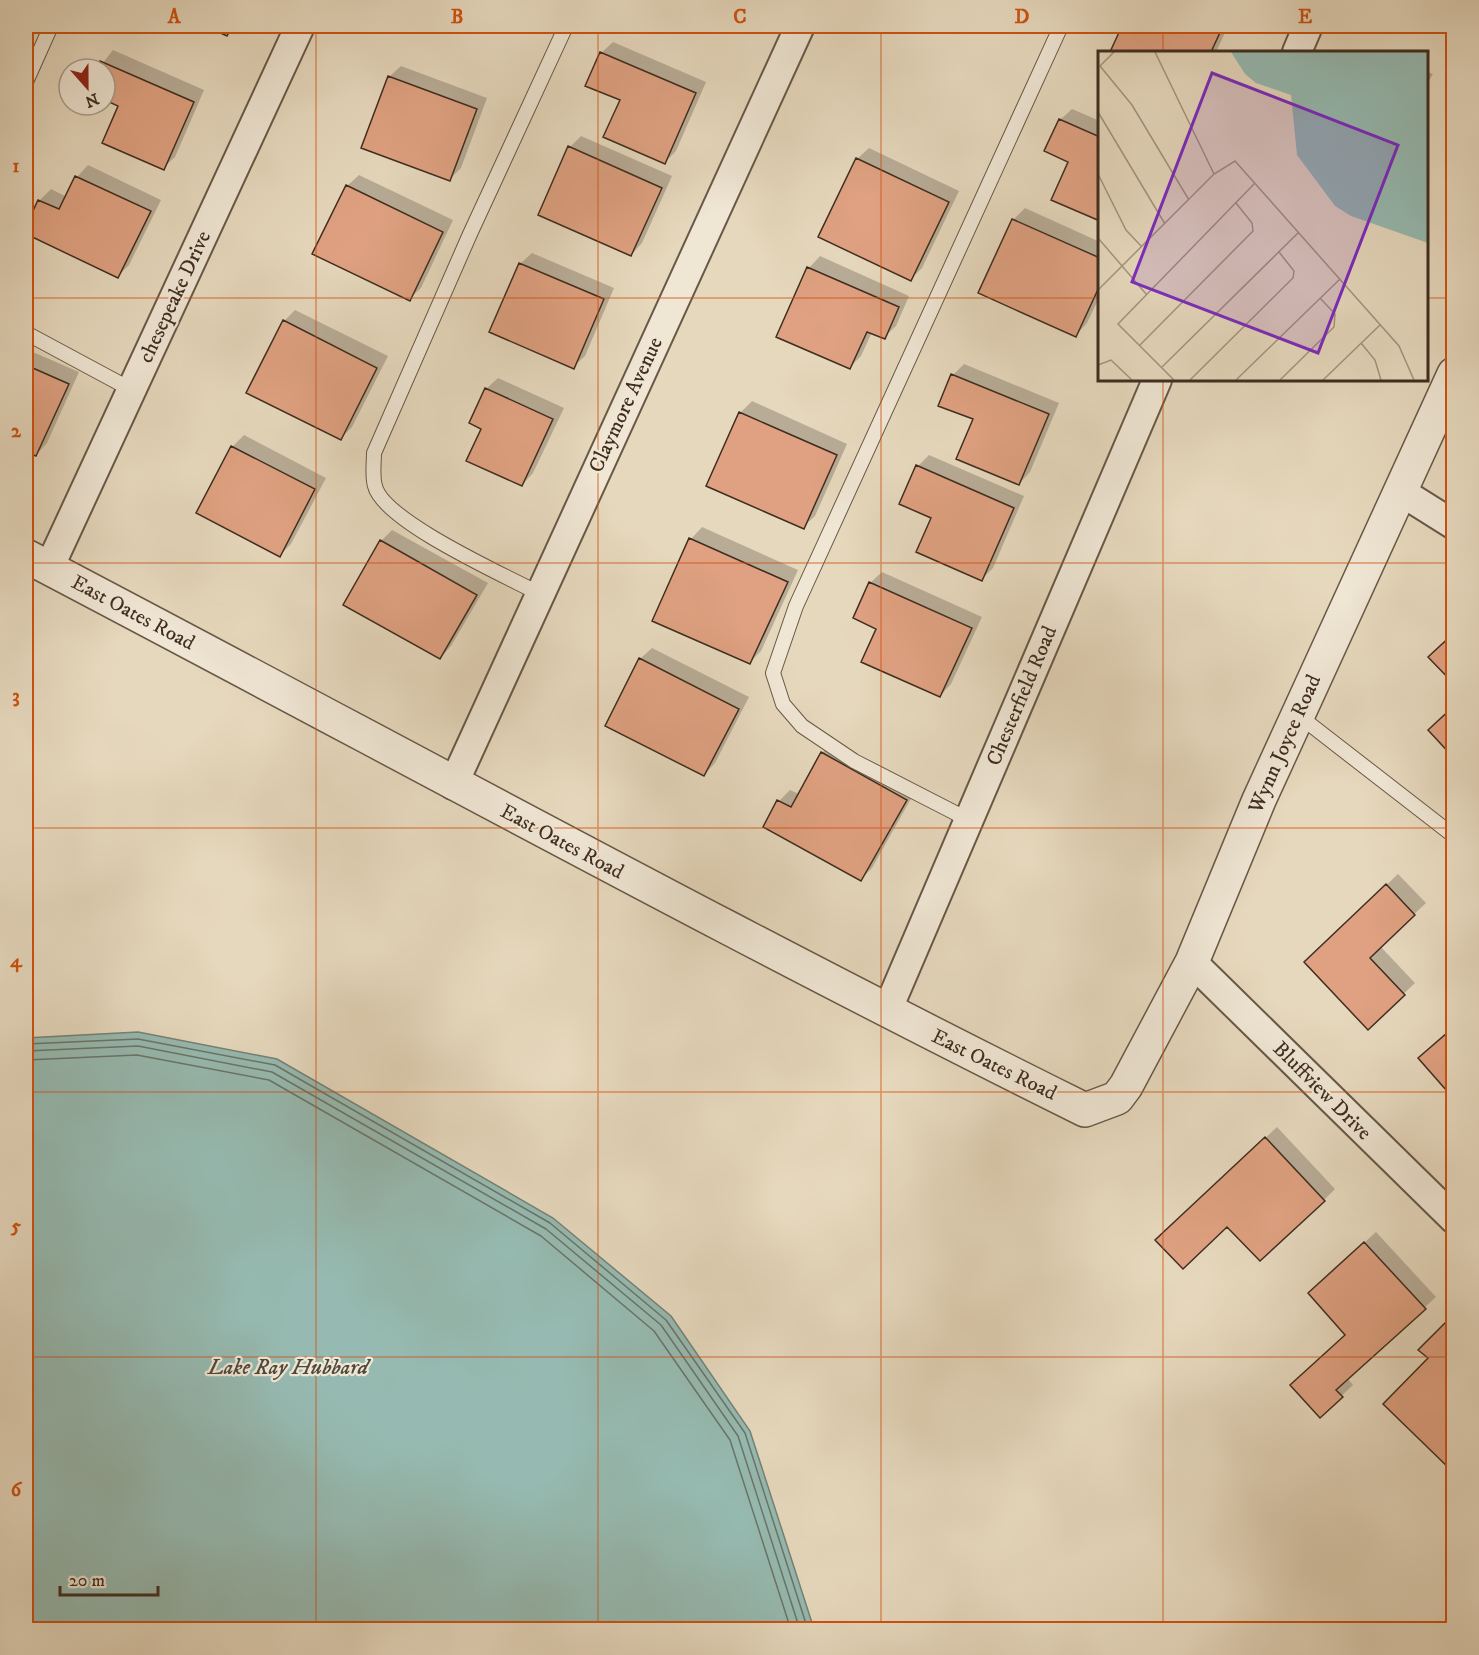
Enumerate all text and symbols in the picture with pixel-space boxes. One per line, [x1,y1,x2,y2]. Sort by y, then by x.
text: A [167,5,182,30]
text: B [451,5,463,30]
text: C [733,5,747,30]
text: D [1015,5,1030,30]
text: E [1298,5,1312,30]
inset map [1098,51,1428,381]
north arrow [57,57,117,117]
text: N [82,88,102,112]
text: 1 [12,154,20,179]
street label: chesepeake Drive [133,227,217,367]
street label: Claymore Avenue [583,333,669,477]
text: 2 [11,419,22,444]
street label: East Oates Road [67,570,200,657]
street label: Chesterfield Road [981,622,1063,770]
street label: Wynn Joyce Road [1242,670,1327,818]
text: 3 [12,684,20,709]
street label: East Oates Road [496,799,629,886]
text: 4 [10,949,23,974]
street label: East Oates Road [927,1023,1061,1107]
street label: Bluffview Drive [1267,1036,1377,1146]
text: 5 [10,1214,21,1239]
water label: Lake Ray Hubbard [206,1354,372,1381]
text: 6 [11,1478,23,1503]
scale bar [60,1559,158,1597]
text: 20 m [69,1570,105,1592]

